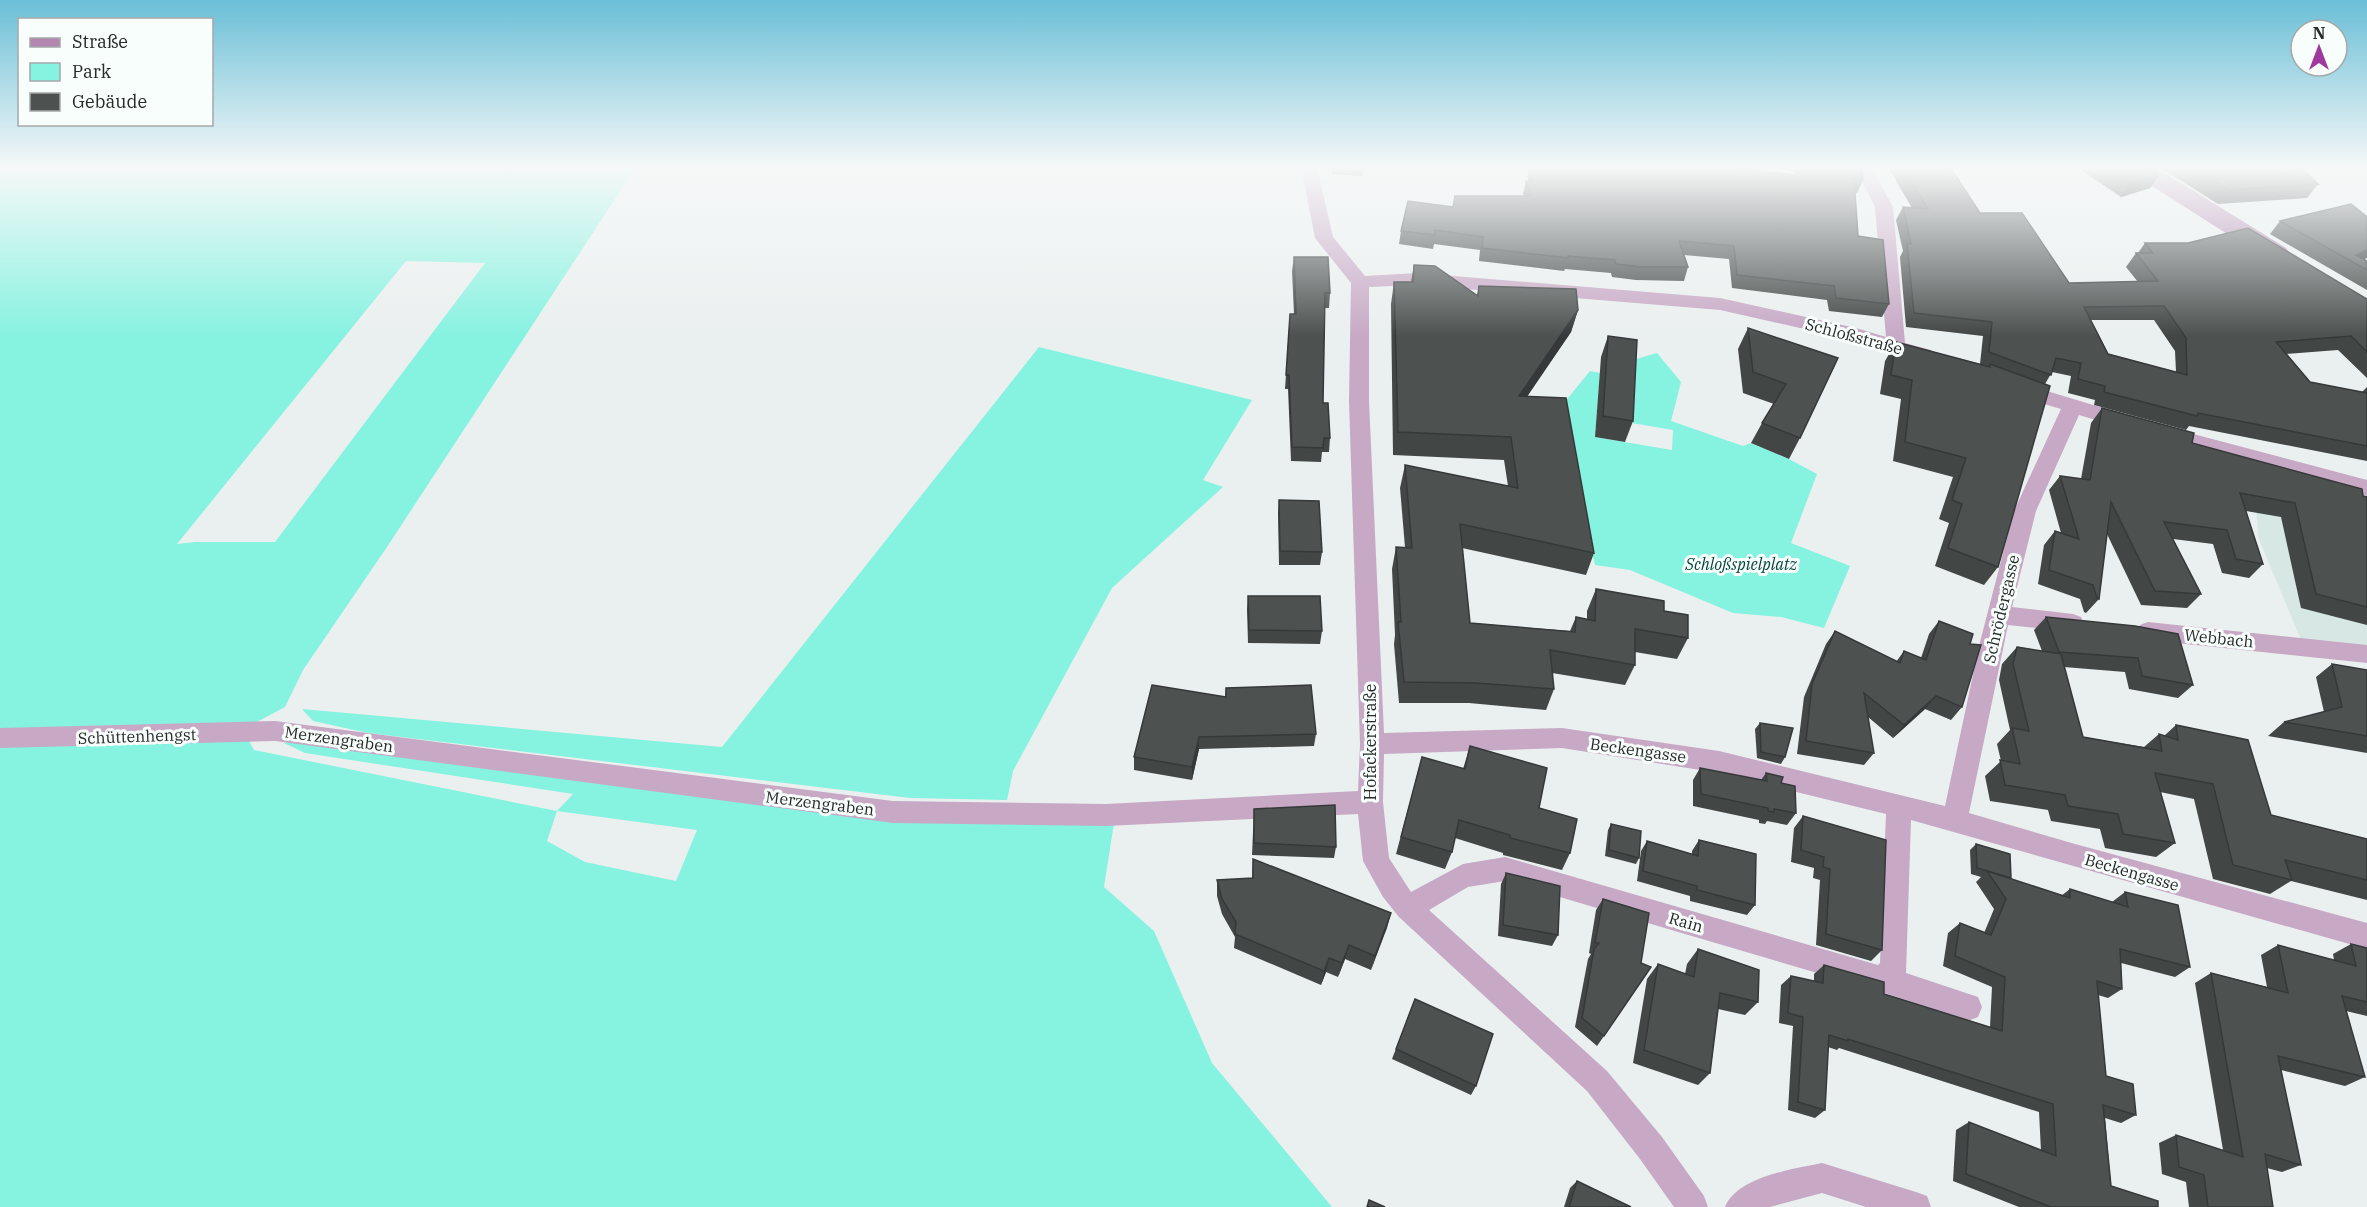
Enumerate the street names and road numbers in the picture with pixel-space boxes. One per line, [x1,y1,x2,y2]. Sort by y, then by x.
street label: Schloßstraße [1803,313,1905,359]
street label: Schrödergasse [1979,553,2023,665]
street label: Webbach [2183,624,2255,652]
street label: Hofackerstraße [1360,684,1380,800]
street label: Merzengraben [283,721,395,757]
street label: Schüttenhengst [78,724,197,748]
street label: Beckengasse [1589,733,1687,767]
street label: Merzengraben [765,786,875,820]
street label: Beckengasse [2083,849,2181,895]
street label: Rain [1667,908,1705,936]

